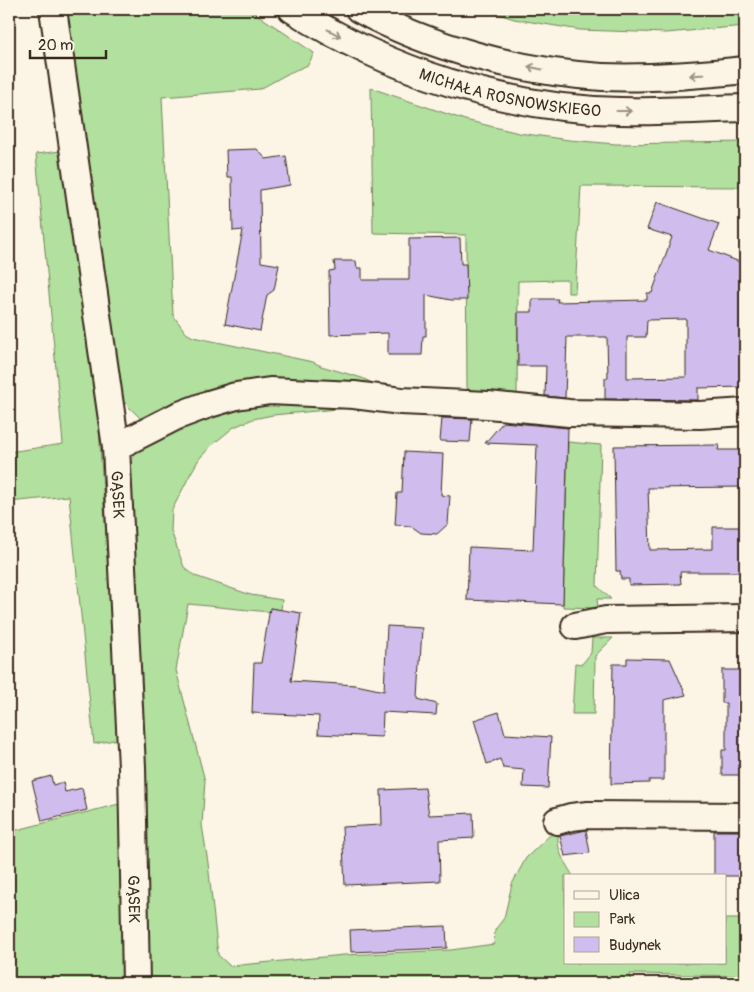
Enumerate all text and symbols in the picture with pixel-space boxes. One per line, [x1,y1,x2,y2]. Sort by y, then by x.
scale bar [30,28,106,60]
one-way arrow [327,28,342,38]
text: 20 m [38,36,73,55]
one-way arrow [527,63,543,72]
street label: MICHAŁA ROSNOWSKIEGO [416,64,602,121]
one-way arrow [689,70,705,79]
one-way arrow [615,106,631,116]
street label: GĄSEK [106,470,129,519]
legend [564,874,726,964]
street label: GĄSEK [123,875,144,923]
text: Ulica [609,886,640,905]
text: Park [609,910,636,929]
text: Budynek [609,936,662,955]

